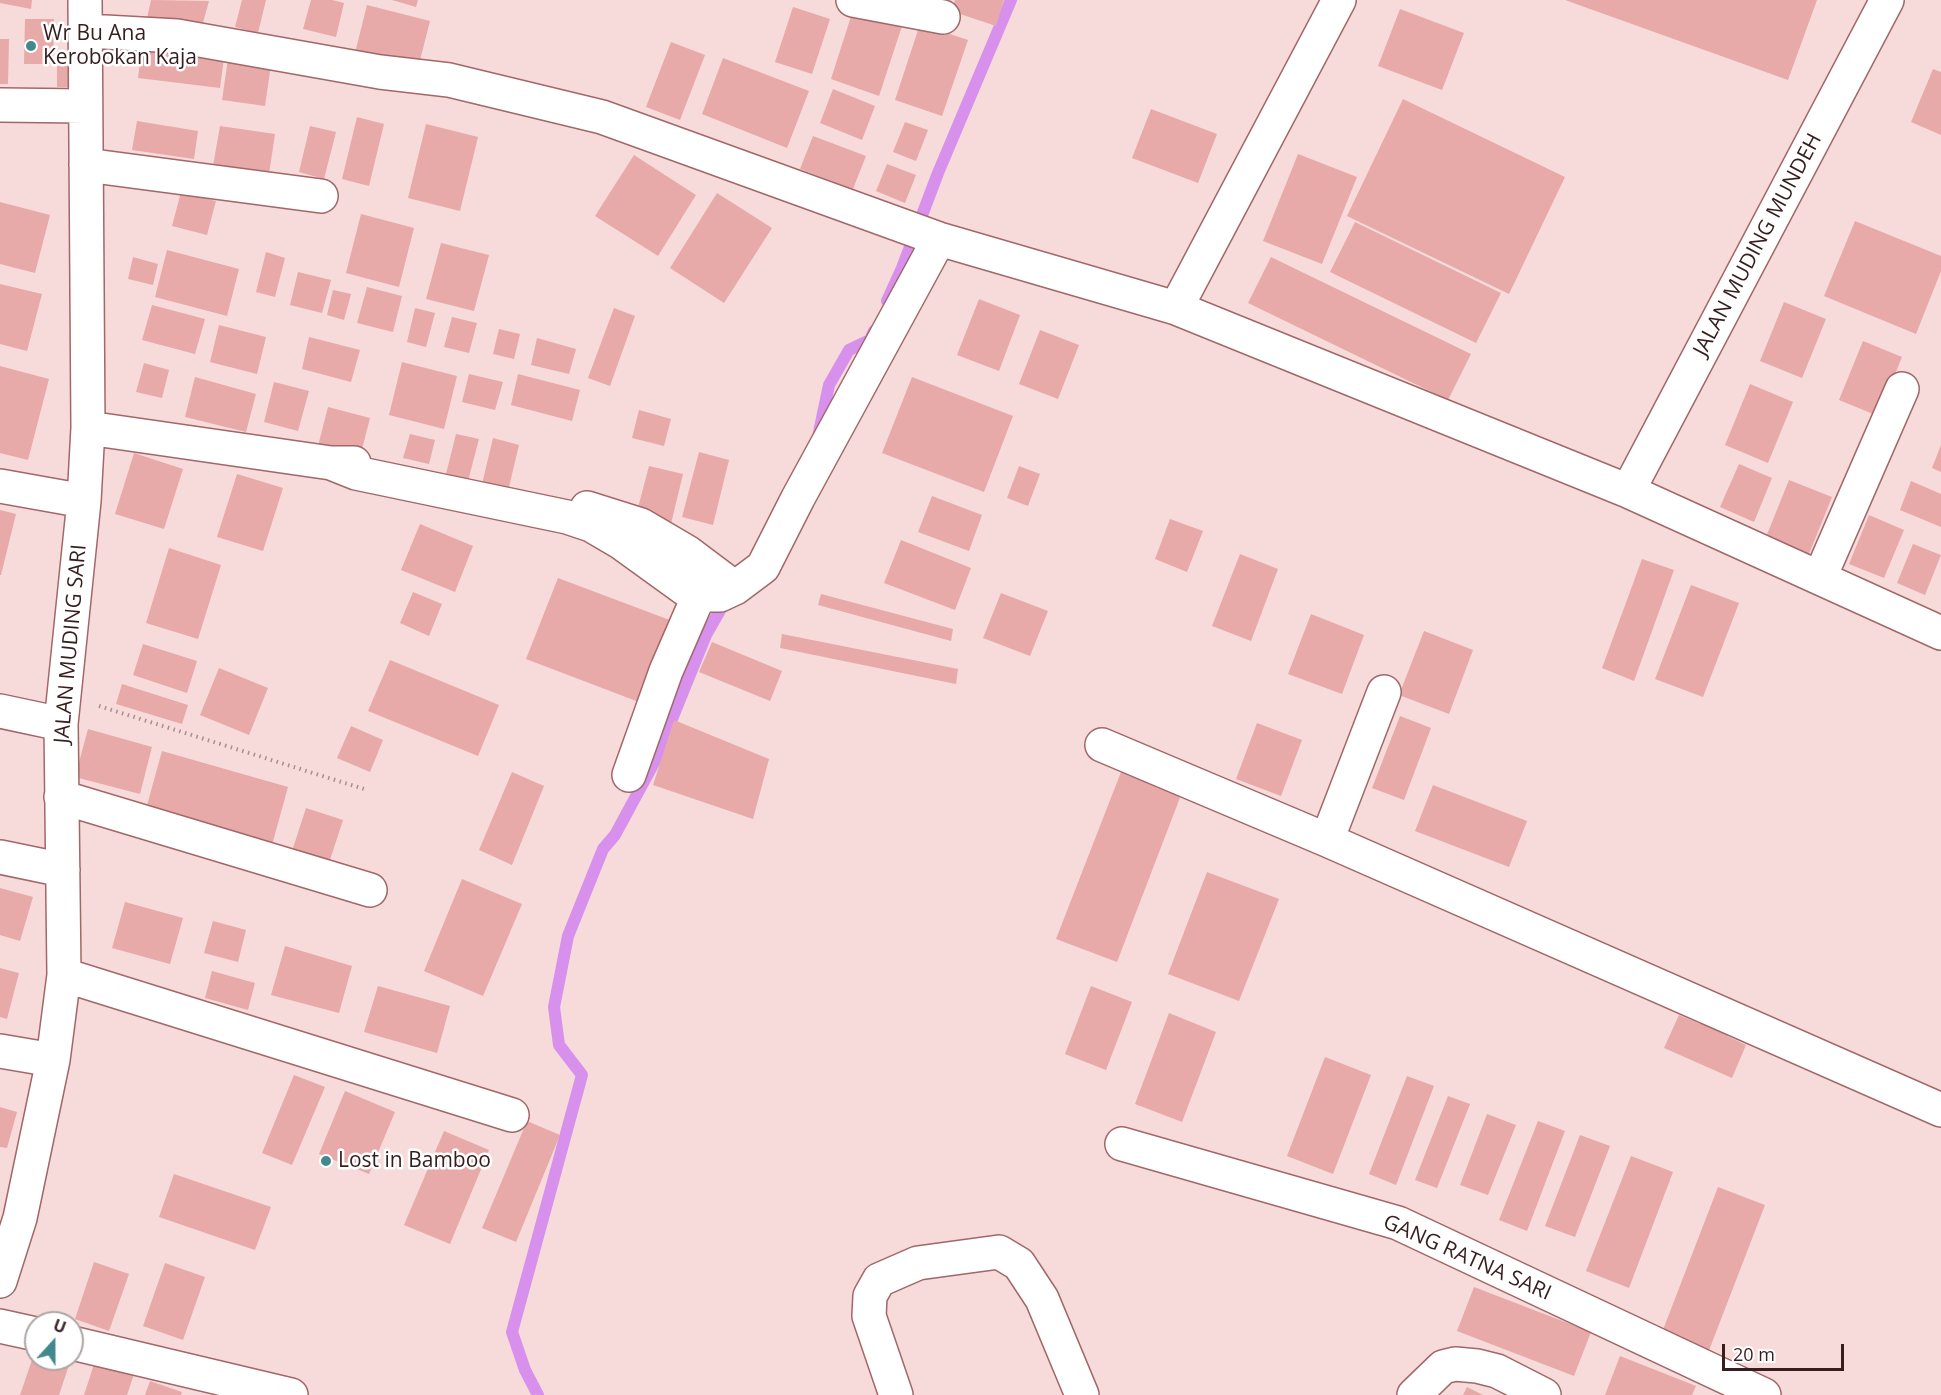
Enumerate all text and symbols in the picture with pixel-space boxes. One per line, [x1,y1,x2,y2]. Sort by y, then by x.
place label: Wr Bu Ana Kerobokan Kaja [43,21,197,71]
marker: Wr Bu Ana Kerobokan Kaja [24,39,38,53]
street label: JALAN MUDING MUNDEH [1689,129,1827,361]
street label: JALAN MUDING SARI [50,543,92,745]
place label: Lost in Bamboo [338,1148,491,1174]
marker: Lost in Bamboo [319,1154,333,1168]
street label: GANG RATNA SARI [1379,1210,1555,1306]
north arrow [24,1311,84,1371]
text: U [50,1314,69,1338]
scale bar [1725,1332,1846,1370]
text: 20 m [1733,1342,1775,1366]

